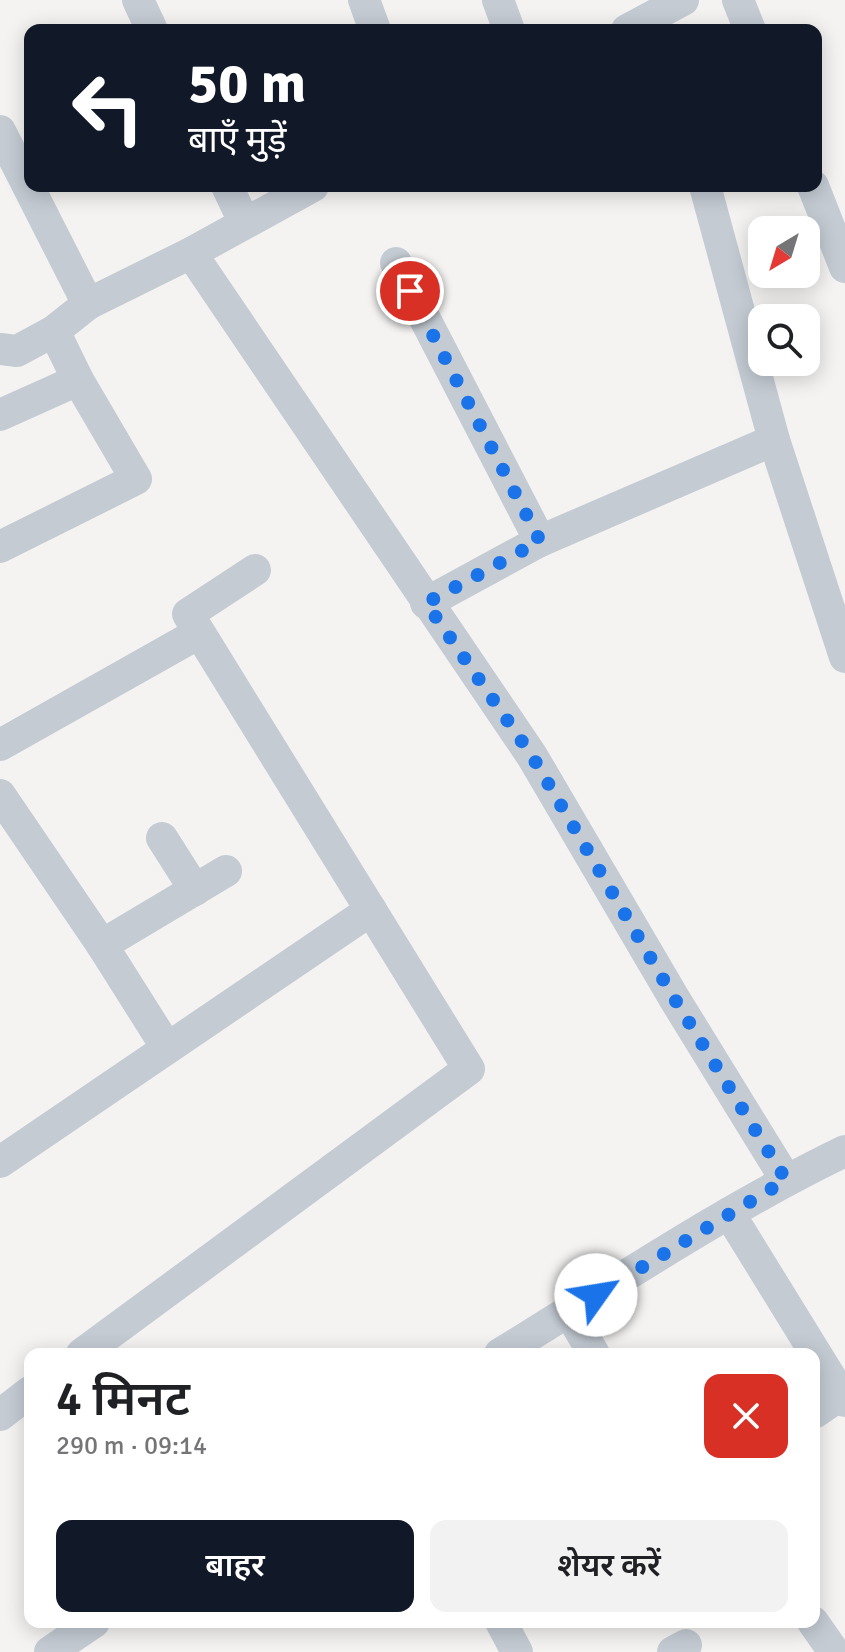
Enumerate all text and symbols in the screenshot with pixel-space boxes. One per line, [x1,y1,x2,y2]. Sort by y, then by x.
text: 50 m [188,49,306,118]
icon: left [56,56,160,160]
text: बाएँ मुड़ें [188,118,287,163]
north arrow [748,216,820,288]
map controls [748,216,820,376]
pin [376,257,444,325]
icon: arrive [388,269,432,313]
button: search [748,304,820,376]
position arrow [554,1253,638,1337]
text: 4 मिनट [56,1370,190,1429]
button: close [704,1374,788,1458]
text: 290 m · 09:14 [56,1430,207,1462]
button: बाहर [56,1520,414,1612]
button: शेयर करें [430,1520,788,1612]

